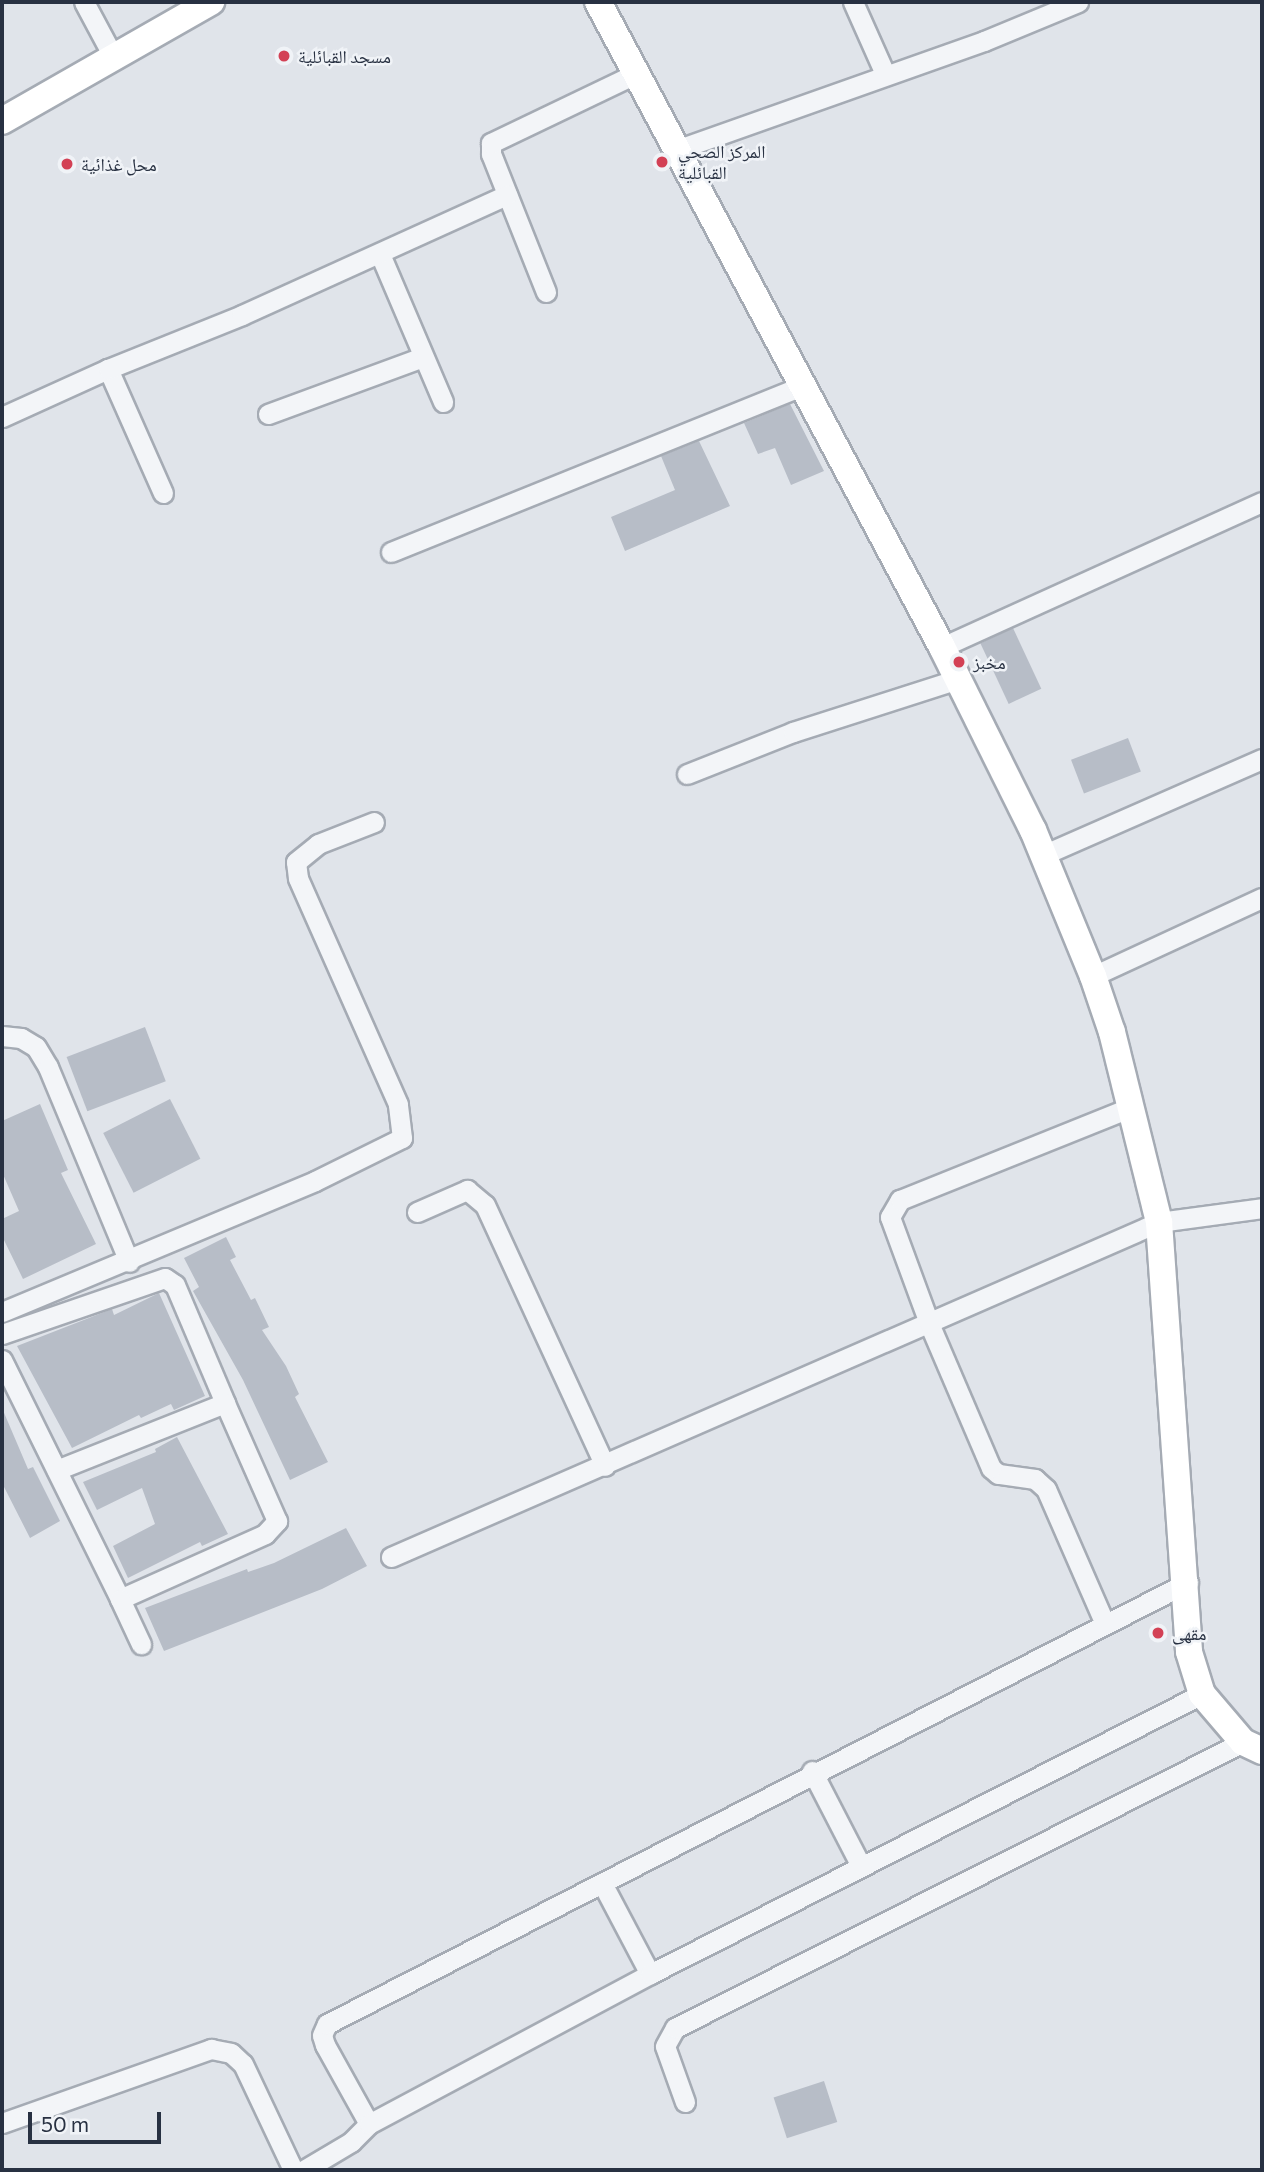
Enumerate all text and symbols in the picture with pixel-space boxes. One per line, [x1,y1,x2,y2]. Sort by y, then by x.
place label: مسجد القبائلية [298,45,391,67]
marker: مسجد القبائلية [276,48,292,64]
place label: المركز الصحي القبائلية [678,141,765,184]
marker: المركز الصحي القبائلية [652,152,672,172]
place label: محل غذائية [81,153,157,175]
marker: محل غذائية [59,156,75,172]
place label: مخبز [973,651,1006,673]
marker: مخبز [951,654,967,670]
place label: مقهى [1172,1622,1206,1644]
marker: مقهى [1150,1625,1166,1641]
scale bar [32,2098,164,2142]
text: 50 m [41,2111,89,2136]

